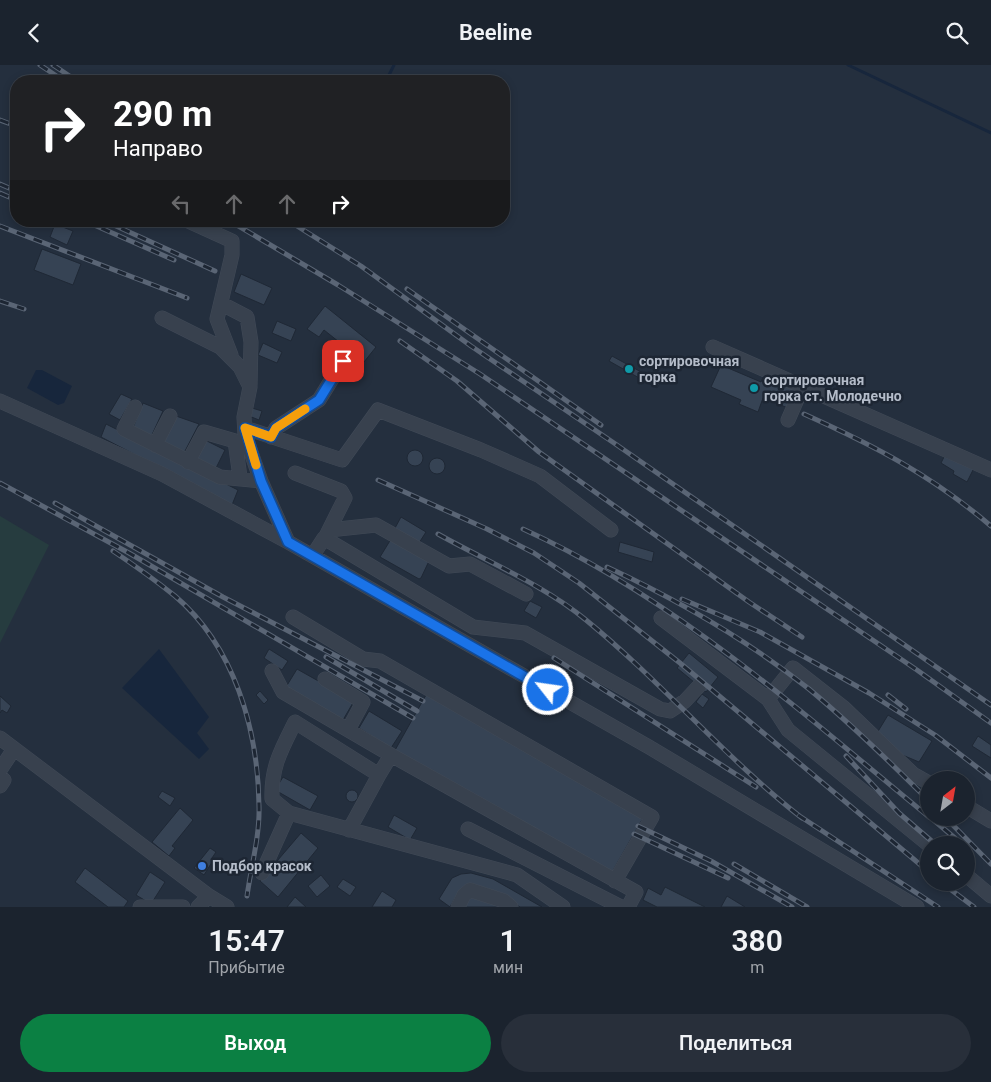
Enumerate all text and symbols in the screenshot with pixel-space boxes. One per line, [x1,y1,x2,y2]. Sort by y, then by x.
icon: back [20,19,48,47]
icon: search [943,19,971,47]
text: Beeline [459,20,532,45]
text: 290 m [113,94,212,135]
icon: right [30,95,95,160]
text: Направо [113,136,203,161]
icon: left [167,190,195,218]
icon: ahead [220,190,248,218]
icon: ahead [273,190,301,218]
icon: right [326,190,354,218]
pin [322,340,364,382]
icon: arrive [329,347,357,375]
place label: сортировочная горка [639,353,739,385]
marker: сортировочная горка [623,363,635,375]
place label: сортировочная горка ст. Молодечно [764,372,902,404]
marker: сортировочная горка ст. Молодечно [748,382,760,394]
position arrow [521,663,573,715]
north arrow [920,771,975,826]
map controls [920,771,975,891]
button: search [920,836,975,891]
place label: Подбор красок [212,858,312,874]
marker: Подбор красок [196,860,208,872]
text: 15:47 [208,923,285,958]
text: 1 [500,923,517,958]
text: 380 [731,923,783,958]
text: Прибытие [208,958,285,977]
text: мин [493,958,523,977]
text: m [750,958,764,977]
button: Выход [20,1014,491,1072]
button: Поделиться [501,1014,971,1072]

